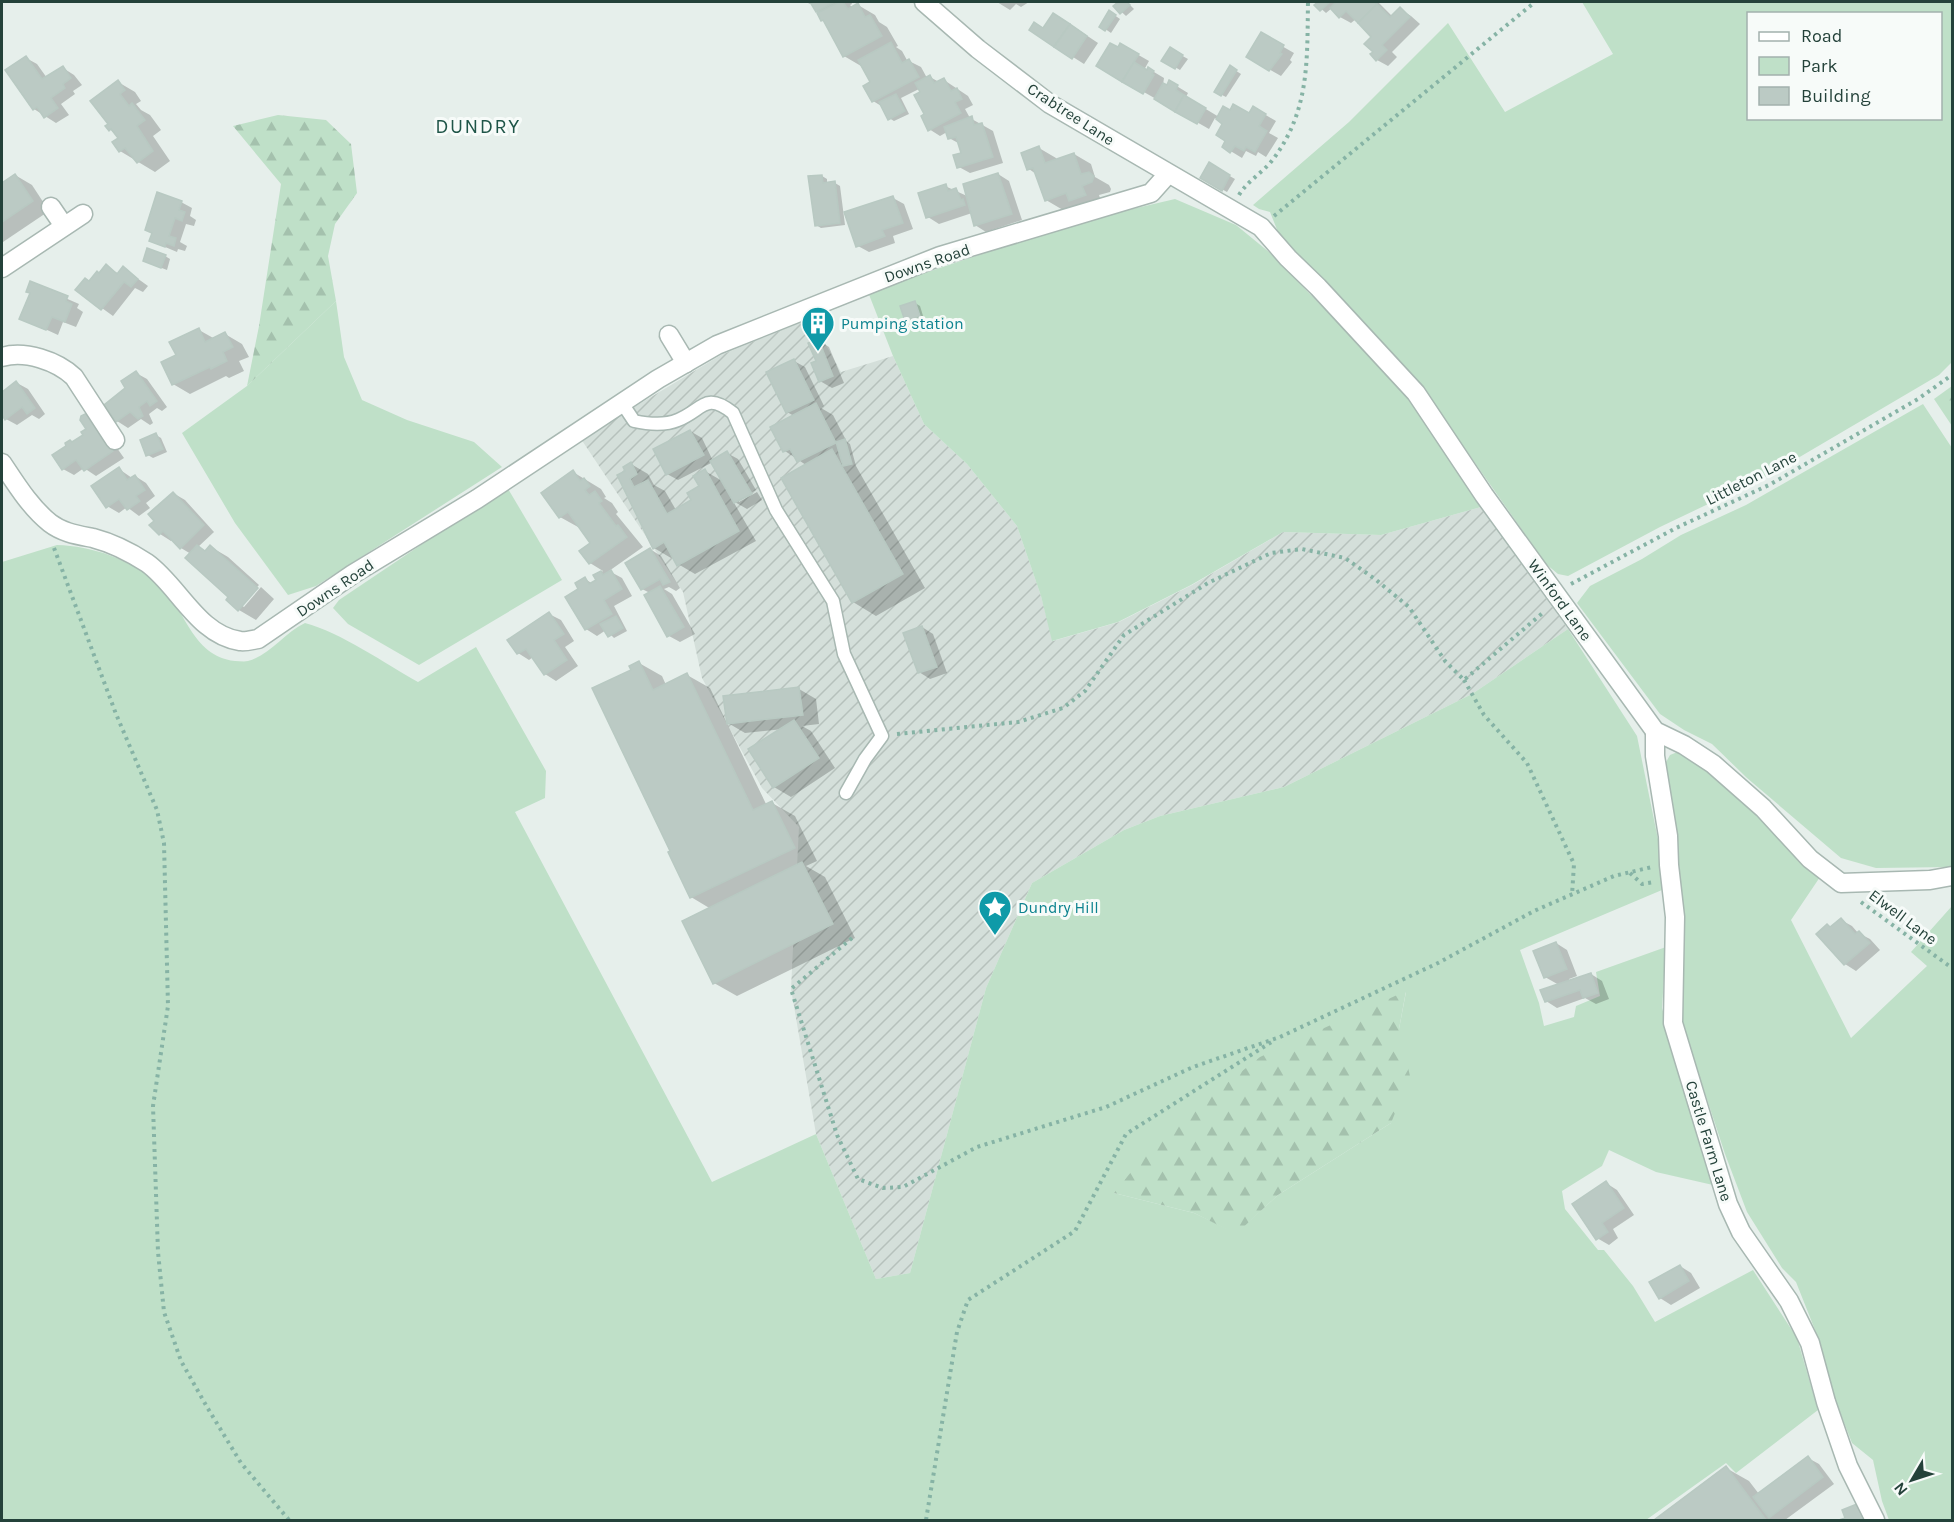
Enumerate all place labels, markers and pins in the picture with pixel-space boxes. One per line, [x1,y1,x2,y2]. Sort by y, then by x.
building icon: Pumping station [800,305,836,352]
place label: Pumping station [841,314,964,333]
place icon: Dundry Hill [977,889,1013,936]
place label: Dundry Hill [1018,898,1099,917]

